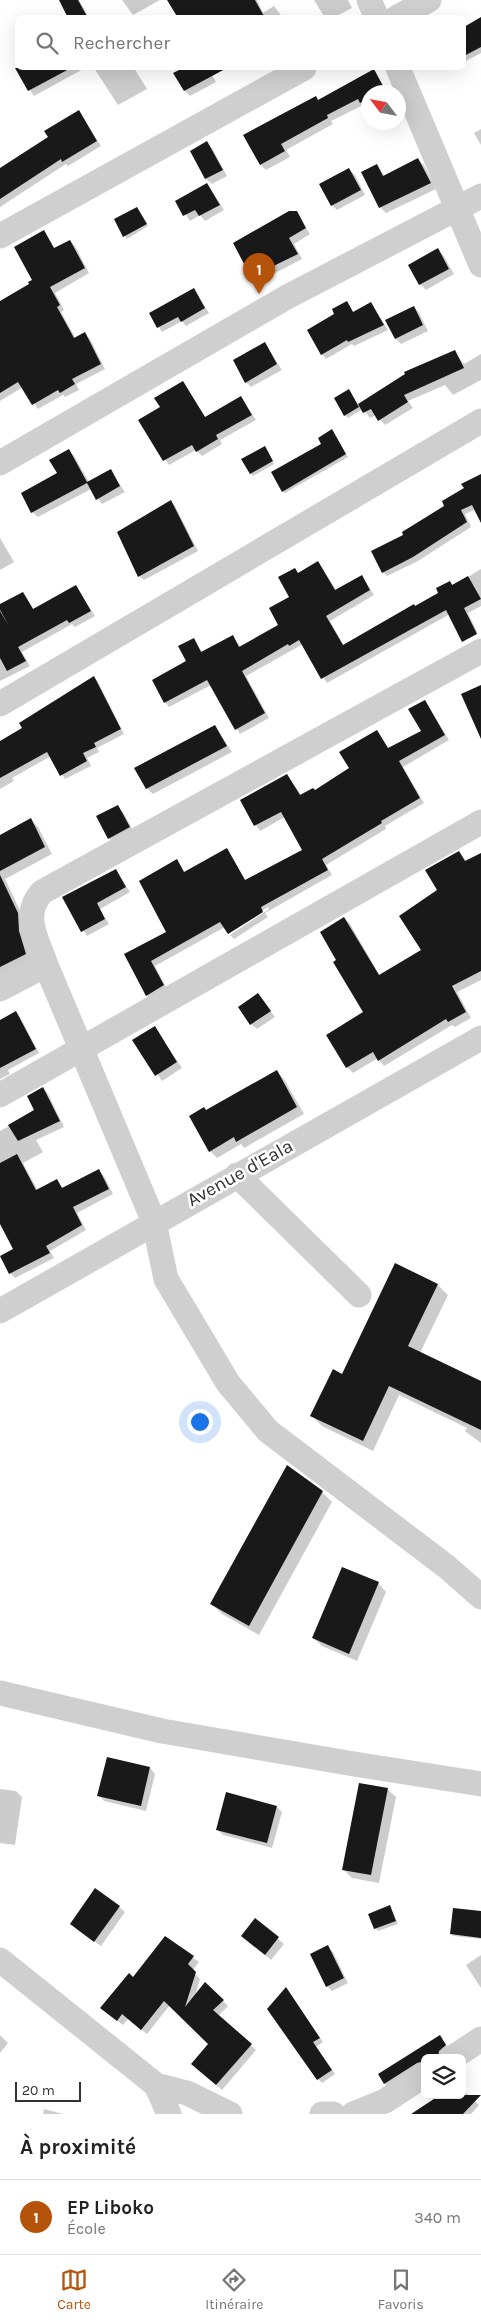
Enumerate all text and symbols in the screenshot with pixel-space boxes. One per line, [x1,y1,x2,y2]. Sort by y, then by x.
search box [15,15,466,70]
icon: search [33,29,61,57]
text: Rechercher [73,32,170,54]
north arrow [361,85,406,130]
pin: 1 [243,253,275,294]
street label: Avenue d'Eala [183,1135,297,1211]
your location [187,1409,213,1435]
map controls [421,2054,466,2099]
button: layers [421,2054,466,2099]
scale bar [15,2079,81,2102]
text: 20 m [22,2082,55,2099]
text: À proximité [20,2135,136,2159]
text: EP Liboko [67,2197,154,2219]
text: 1 [33,2208,39,2227]
text: 340 m [414,2208,461,2227]
text: École [67,2219,106,2238]
tab: Carte [57,2266,91,2313]
tab: Itinéraire [205,2266,263,2313]
tab: Favoris [378,2266,424,2313]

